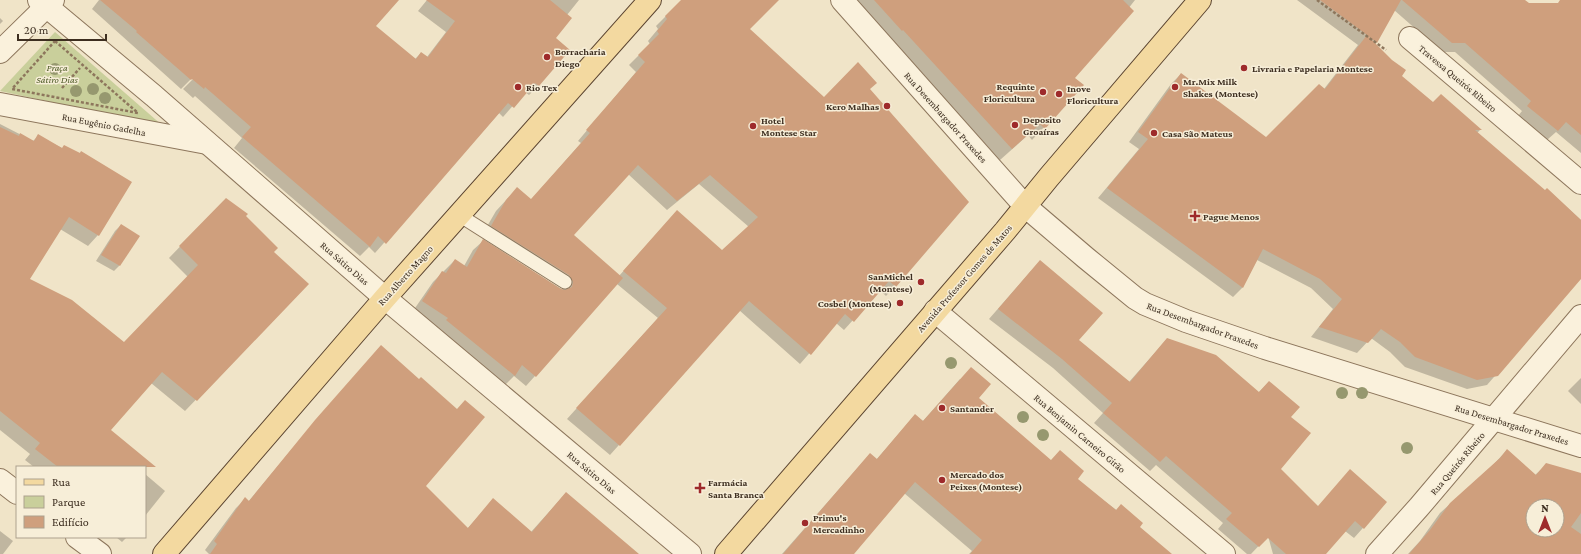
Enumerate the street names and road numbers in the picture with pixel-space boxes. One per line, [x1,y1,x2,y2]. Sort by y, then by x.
street label: Travessa Queirós Ribeiro [1416,43,1499,114]
street label: Rua Desembargador Praxedes [902,70,989,165]
street label: Rua Eugênio Gadelha [61,111,147,138]
street label: Avenida Professor Gomes de Matos [915,222,1014,334]
street label: Rua Sátiro Dias [318,239,371,287]
street label: Rua Alberto Magno [376,243,435,308]
street label: Rua Desembargador Praxedes [1145,300,1260,351]
street label: Rua Benjamin Carneiro Girão [1031,392,1128,476]
street label: Rua Desembargador Praxedes [1454,402,1570,447]
street label: Rua Queirós Ribeiro [1428,430,1487,497]
street label: Rua Sátiro Dias [565,449,618,496]

